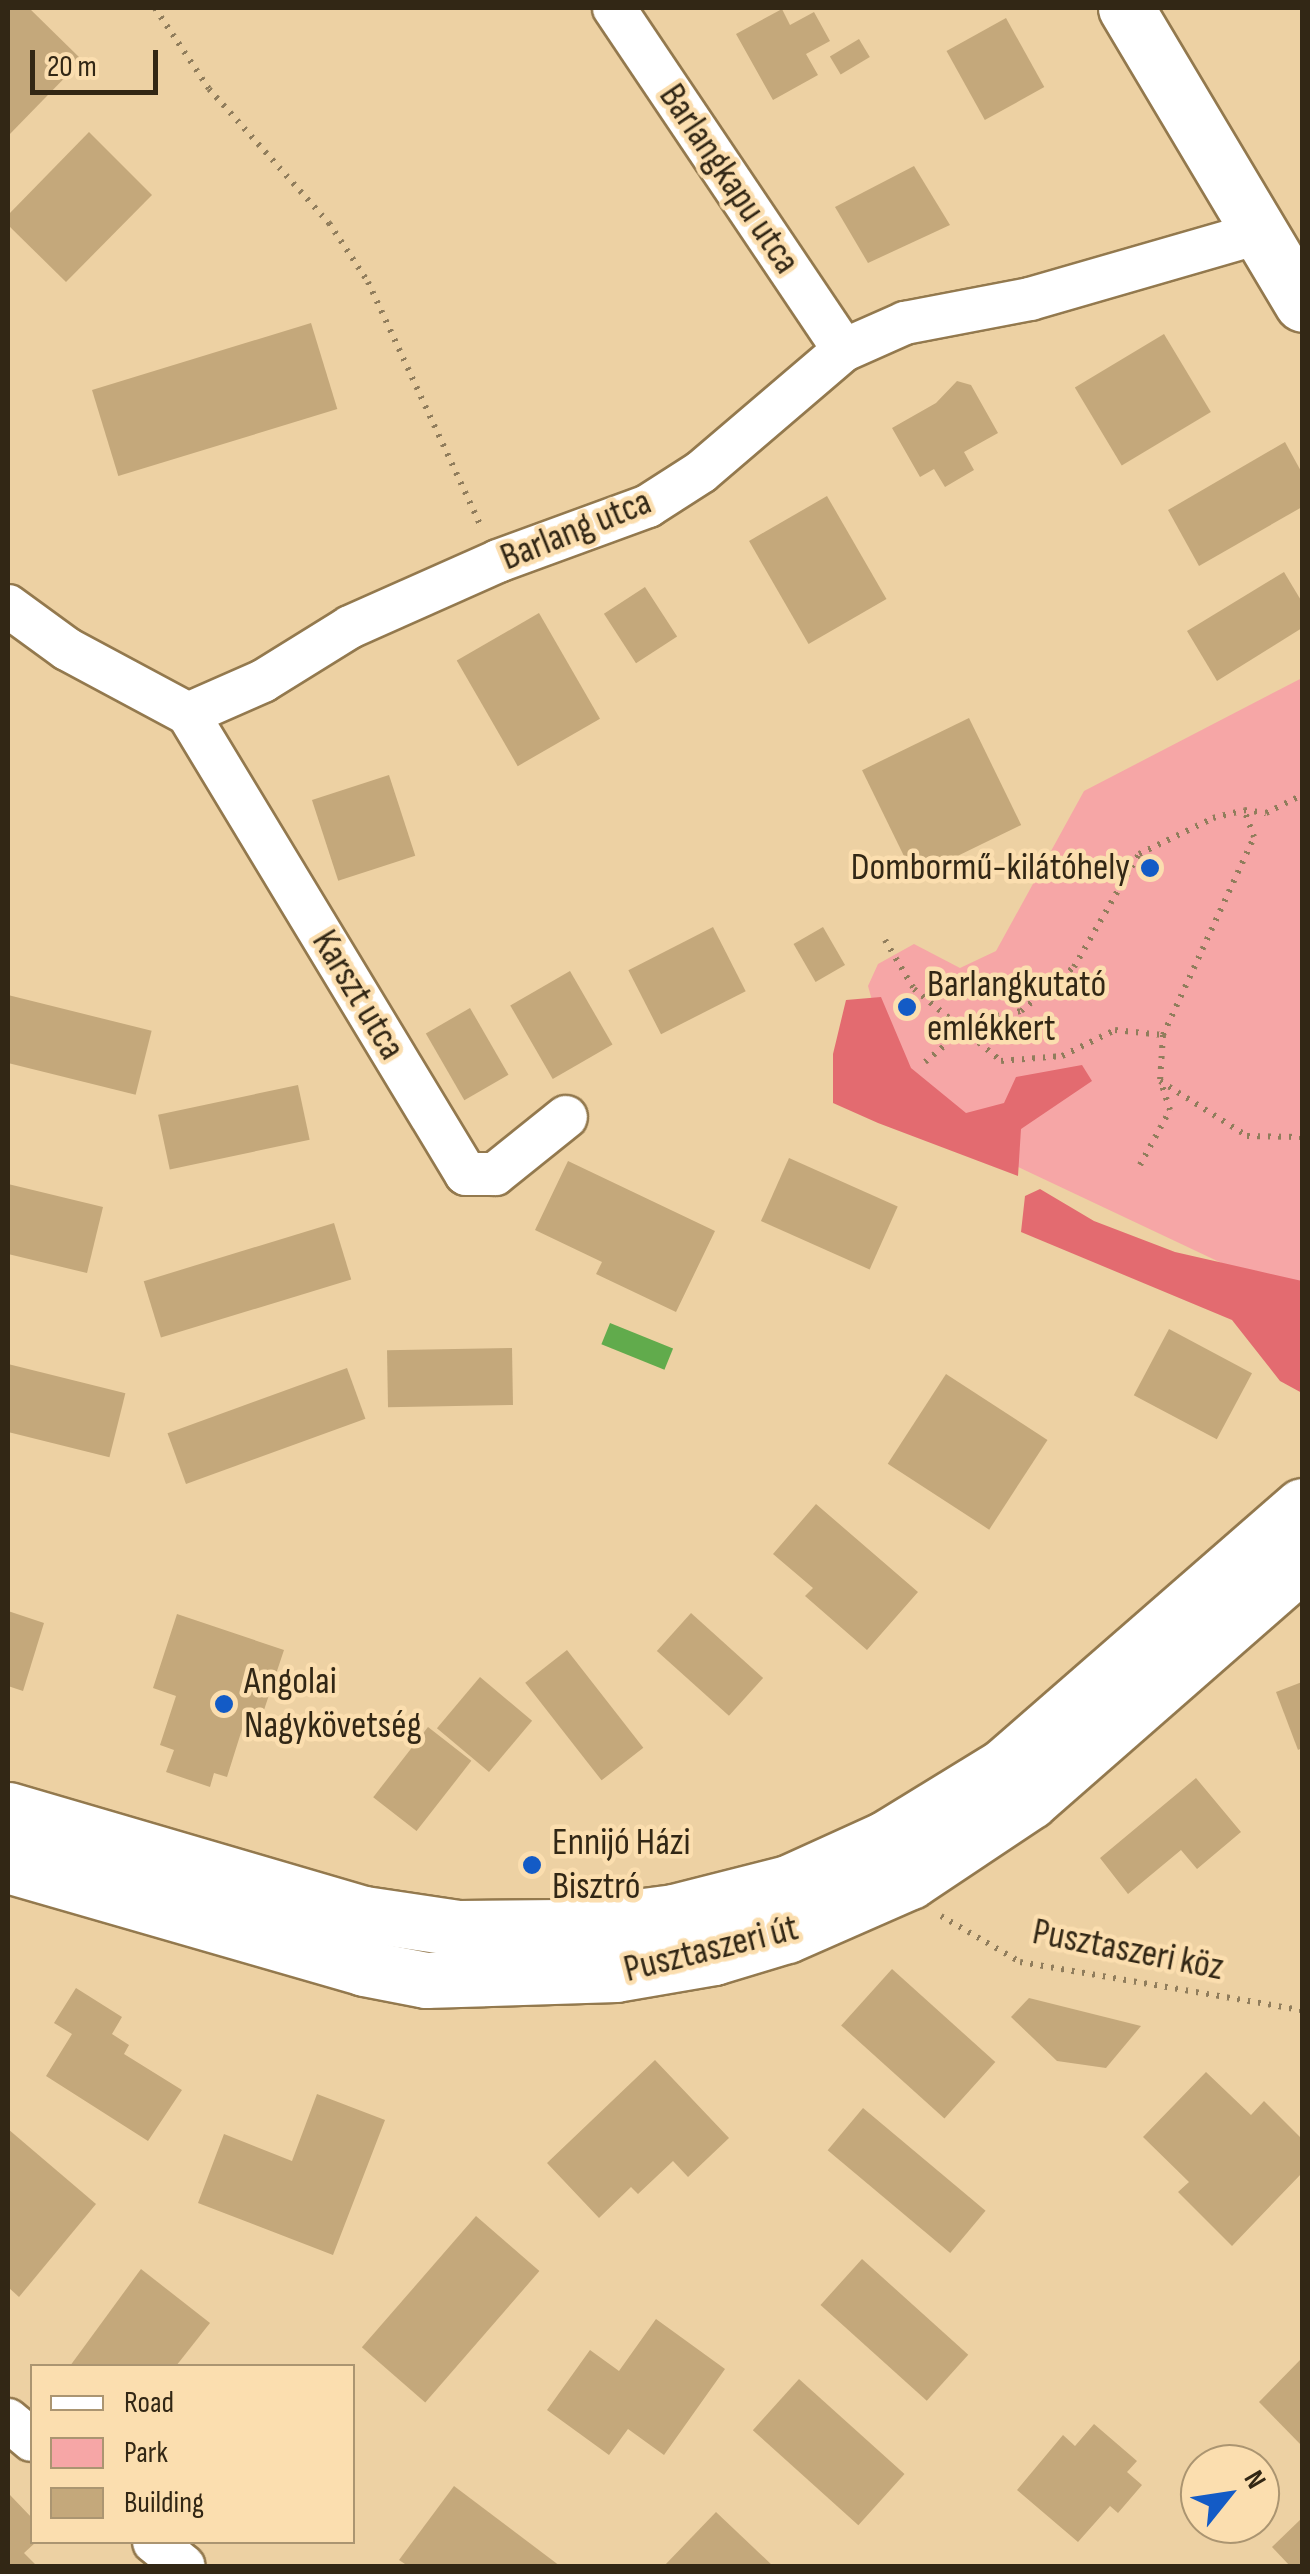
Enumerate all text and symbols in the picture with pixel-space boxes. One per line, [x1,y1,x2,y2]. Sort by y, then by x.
scale bar [35,30,162,92]
text: 20 m [47,49,97,85]
street label: Barlangkapu utca [649,75,809,283]
street label: Barlang utca [494,479,658,581]
place label: Dombormű-kilátóhely [851,845,1130,891]
marker: Dombormű-kilátóhely [1139,857,1161,879]
street label: Karszt utca [302,922,414,1068]
place label: Barlangkutató emlékkert [927,962,1106,1052]
marker: Barlangkutató emlékkert [896,996,918,1018]
place label: Angolai Nagykövetség [244,1659,422,1748]
marker: Angolai Nagykövetség [213,1693,235,1715]
place label: Ennijó Házi Bisztró [552,1820,691,1910]
marker: Ennijó Házi Bisztró [521,1854,543,1876]
street label: Pusztaszeri út [619,1905,803,1993]
street label: Pusztaszeri köz [1029,1909,1227,1991]
legend [30,2364,355,2544]
text: Road [124,2385,174,2421]
text: Park [124,2435,168,2471]
north arrow [1180,2444,1280,2544]
text: N [1237,2465,1273,2494]
text: Building [124,2485,204,2521]

